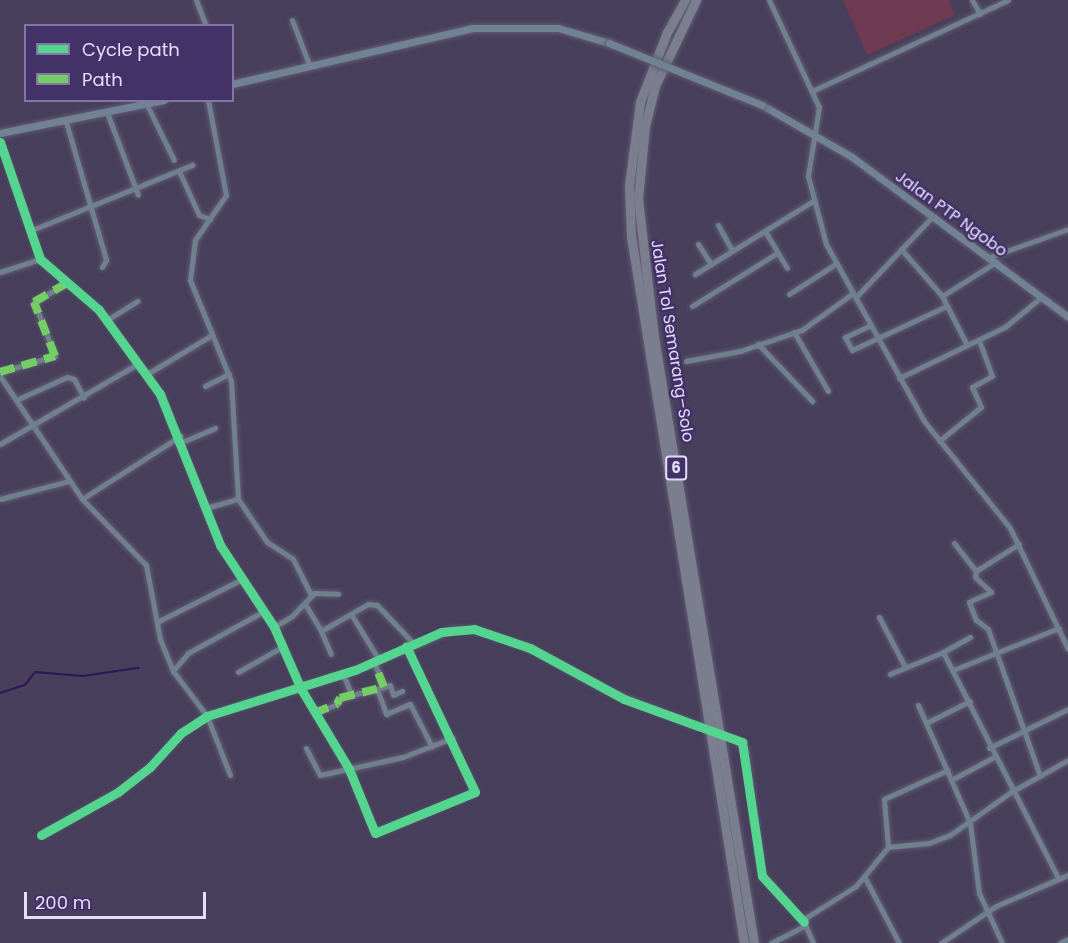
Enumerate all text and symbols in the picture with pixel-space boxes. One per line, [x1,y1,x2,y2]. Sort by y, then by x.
legend [24,24,234,102]
text: Cycle path [82,37,180,62]
text: Path [82,67,123,92]
street label: Jalan PTP Ngobo [891,167,1011,261]
street label: Jalan Tol Semarang–Solo [647,238,697,444]
road number: 6 [664,456,688,480]
scale bar [27,880,208,918]
text: 200 m [35,890,91,915]

